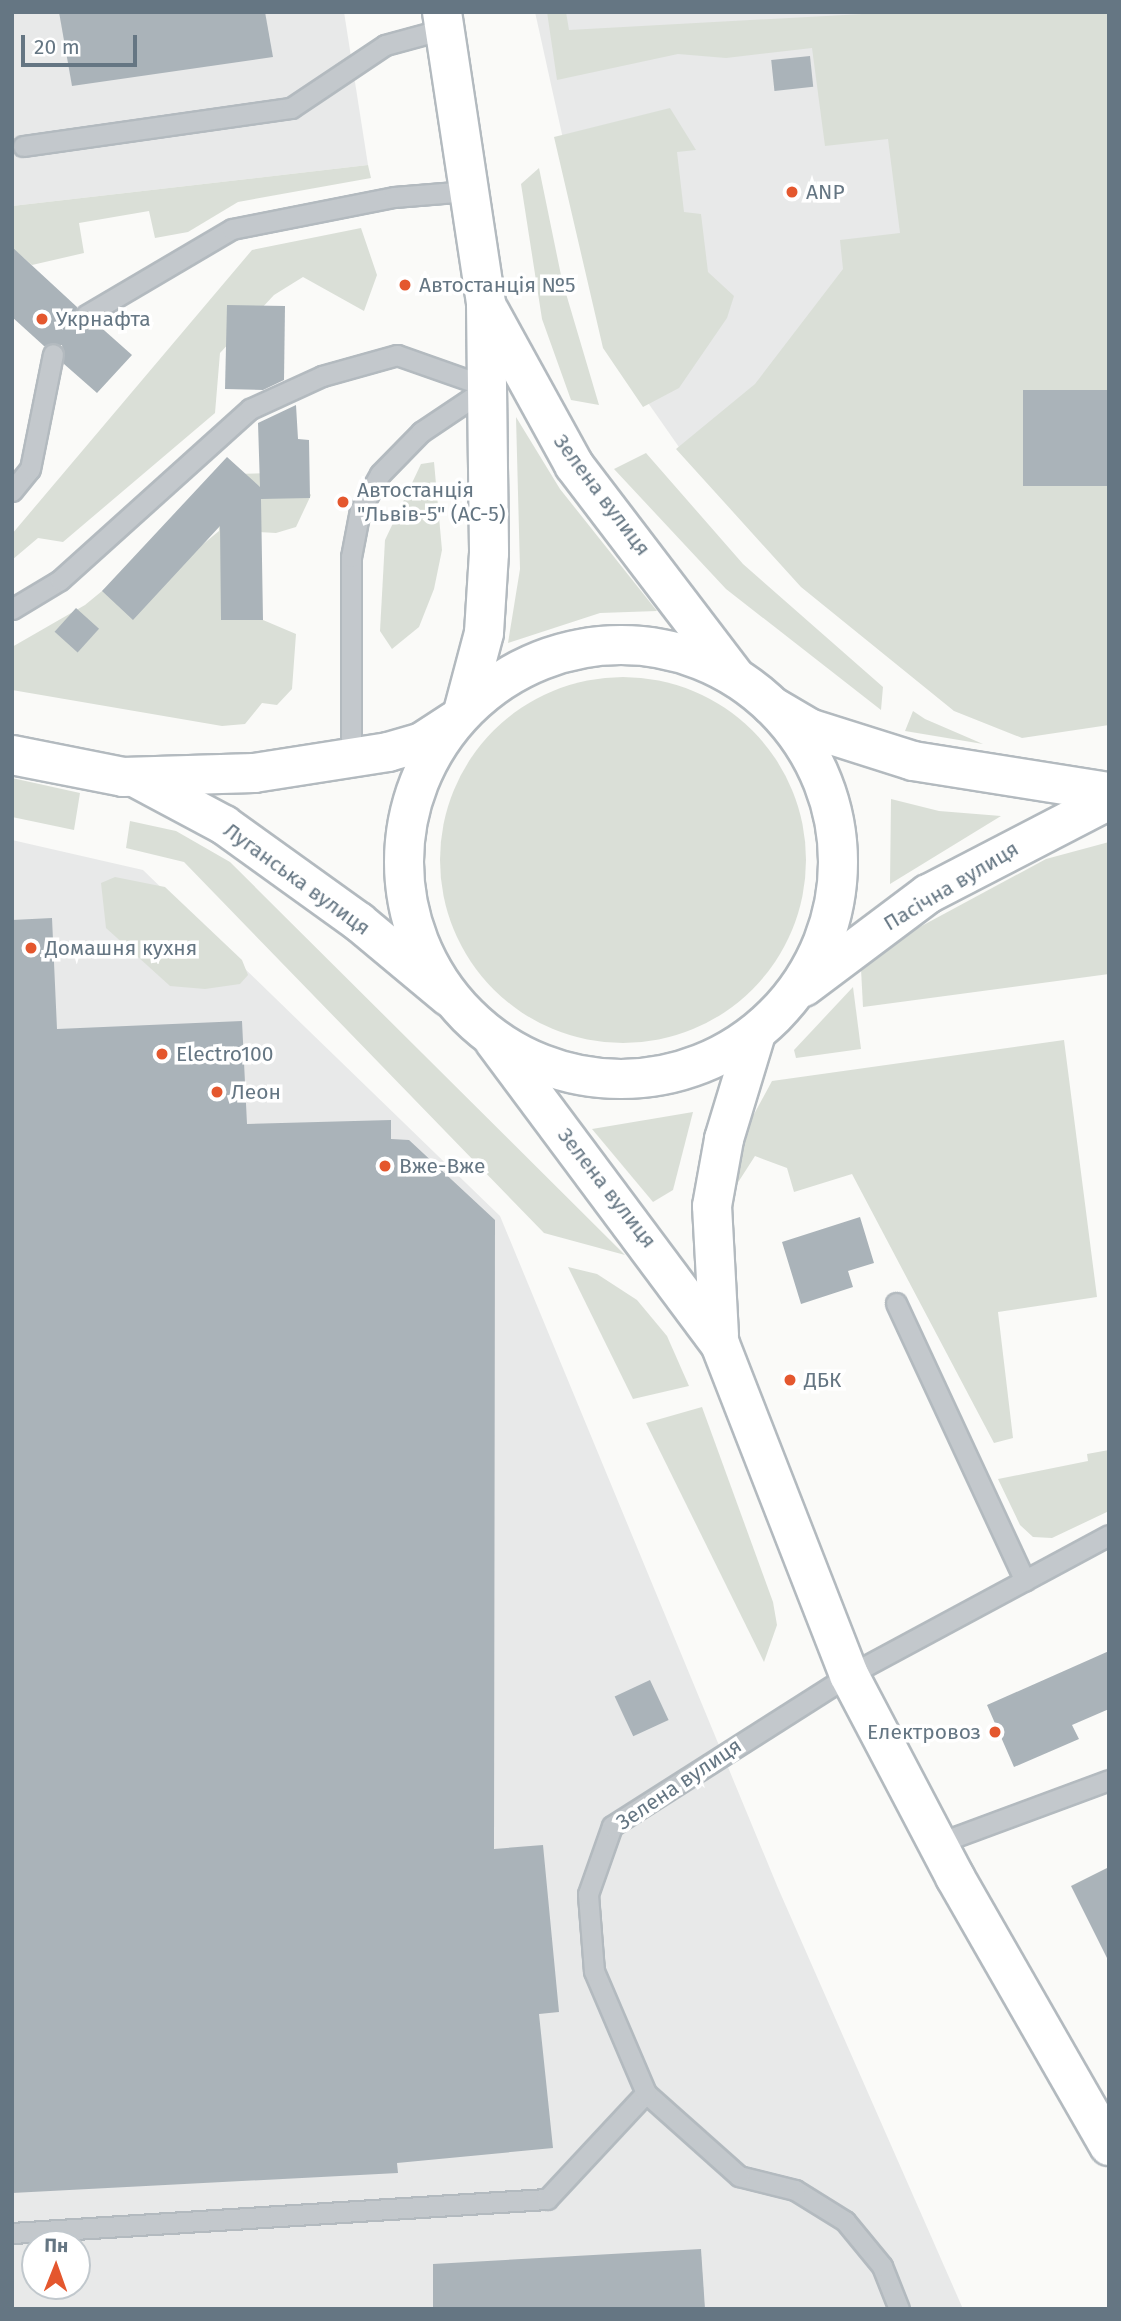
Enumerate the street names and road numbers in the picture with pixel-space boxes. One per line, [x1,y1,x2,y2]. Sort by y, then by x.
street label: Зелена вулиця [548,429,656,561]
street label: Луганська вулиця [219,817,375,941]
street label: Пасічна вулиця [879,836,1023,936]
street label: Зелена вулиця [552,1123,662,1253]
street label: Зелена вулиця [612,1733,746,1835]

